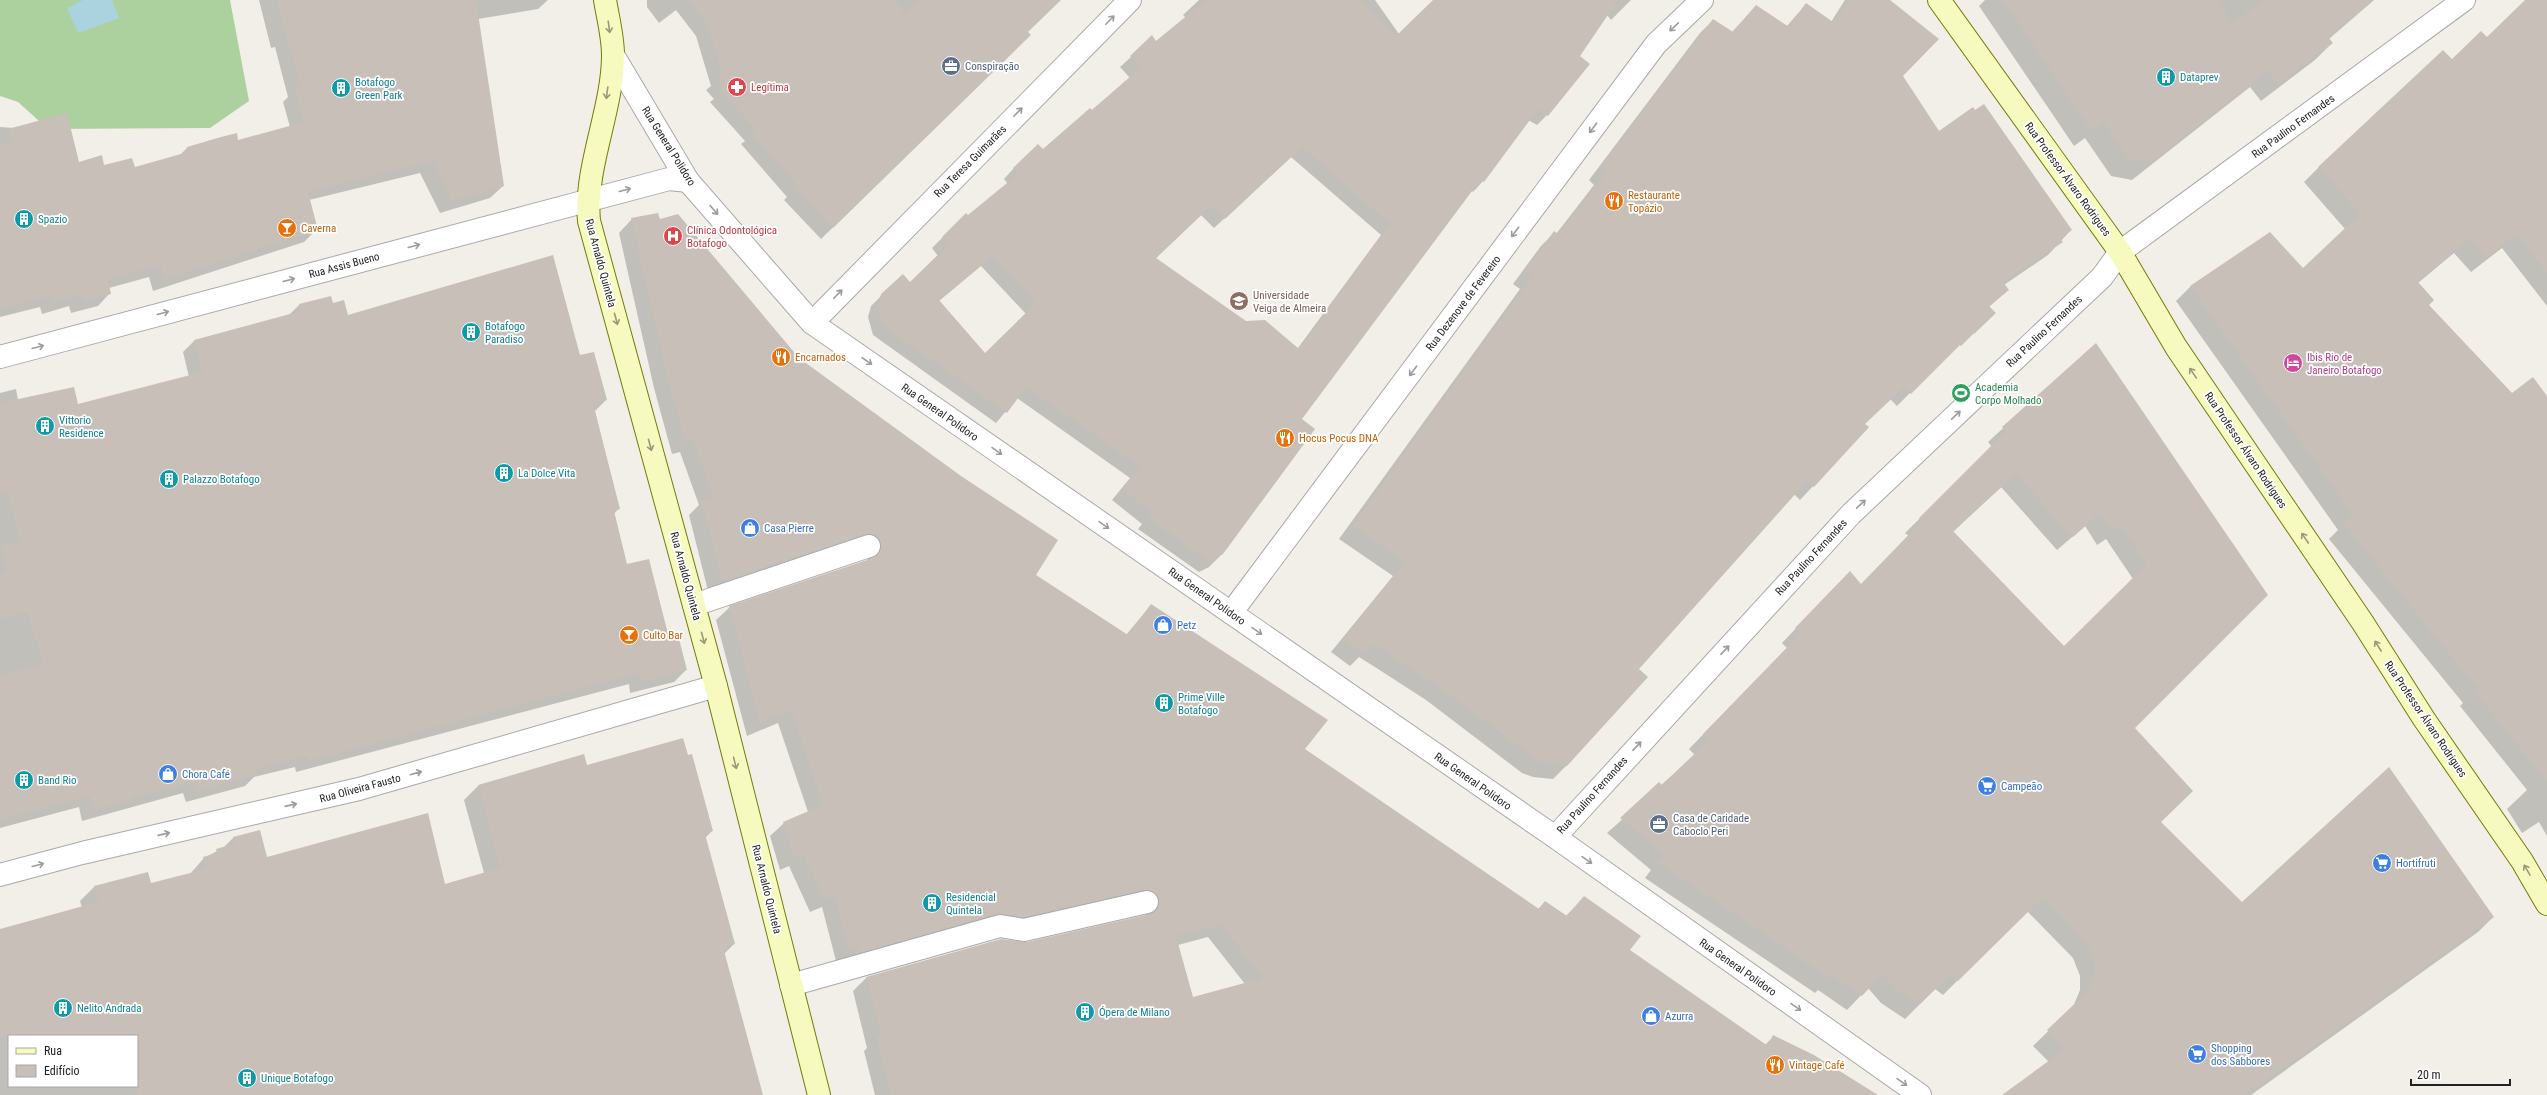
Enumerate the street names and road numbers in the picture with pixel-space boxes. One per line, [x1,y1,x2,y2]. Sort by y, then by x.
street label: Rua Paulino Fernandes [2249,92,2337,161]
street label: Rua General Polidoro [639,104,698,189]
street label: Rua Professor Álvaro Rodrigues [2022,120,2113,239]
street label: Rua Teresa Guimarães [932,123,1009,200]
street label: Rua Arnaldo Quintela [582,217,619,309]
street label: Rua Assis Bueno [307,250,381,281]
street label: Rua Dezenove de Fevereiro [1423,253,1504,354]
street label: Rua Paulino Fernandes [2004,293,2085,370]
street label: Rua General Polidoro [899,381,981,444]
street label: Rua Professor Álvaro Rodrigues [2202,390,2289,511]
street label: Rua Paulino Fernandes [1773,517,1850,598]
street label: Rua Arnaldo Quintela [667,530,704,622]
street label: Rua General Polidoro [1166,565,1248,628]
street label: Rua Professor Álvaro Rodrigues [2382,659,2469,780]
street label: Rua General Polidoro [1432,750,1514,813]
street label: Rua Paulino Fernandes [1554,754,1630,837]
street label: Rua Oliveira Fausto [318,771,402,806]
street label: Rua Arnaldo Quintela [749,843,784,935]
street label: Rua General Polidoro [1697,936,1779,999]

